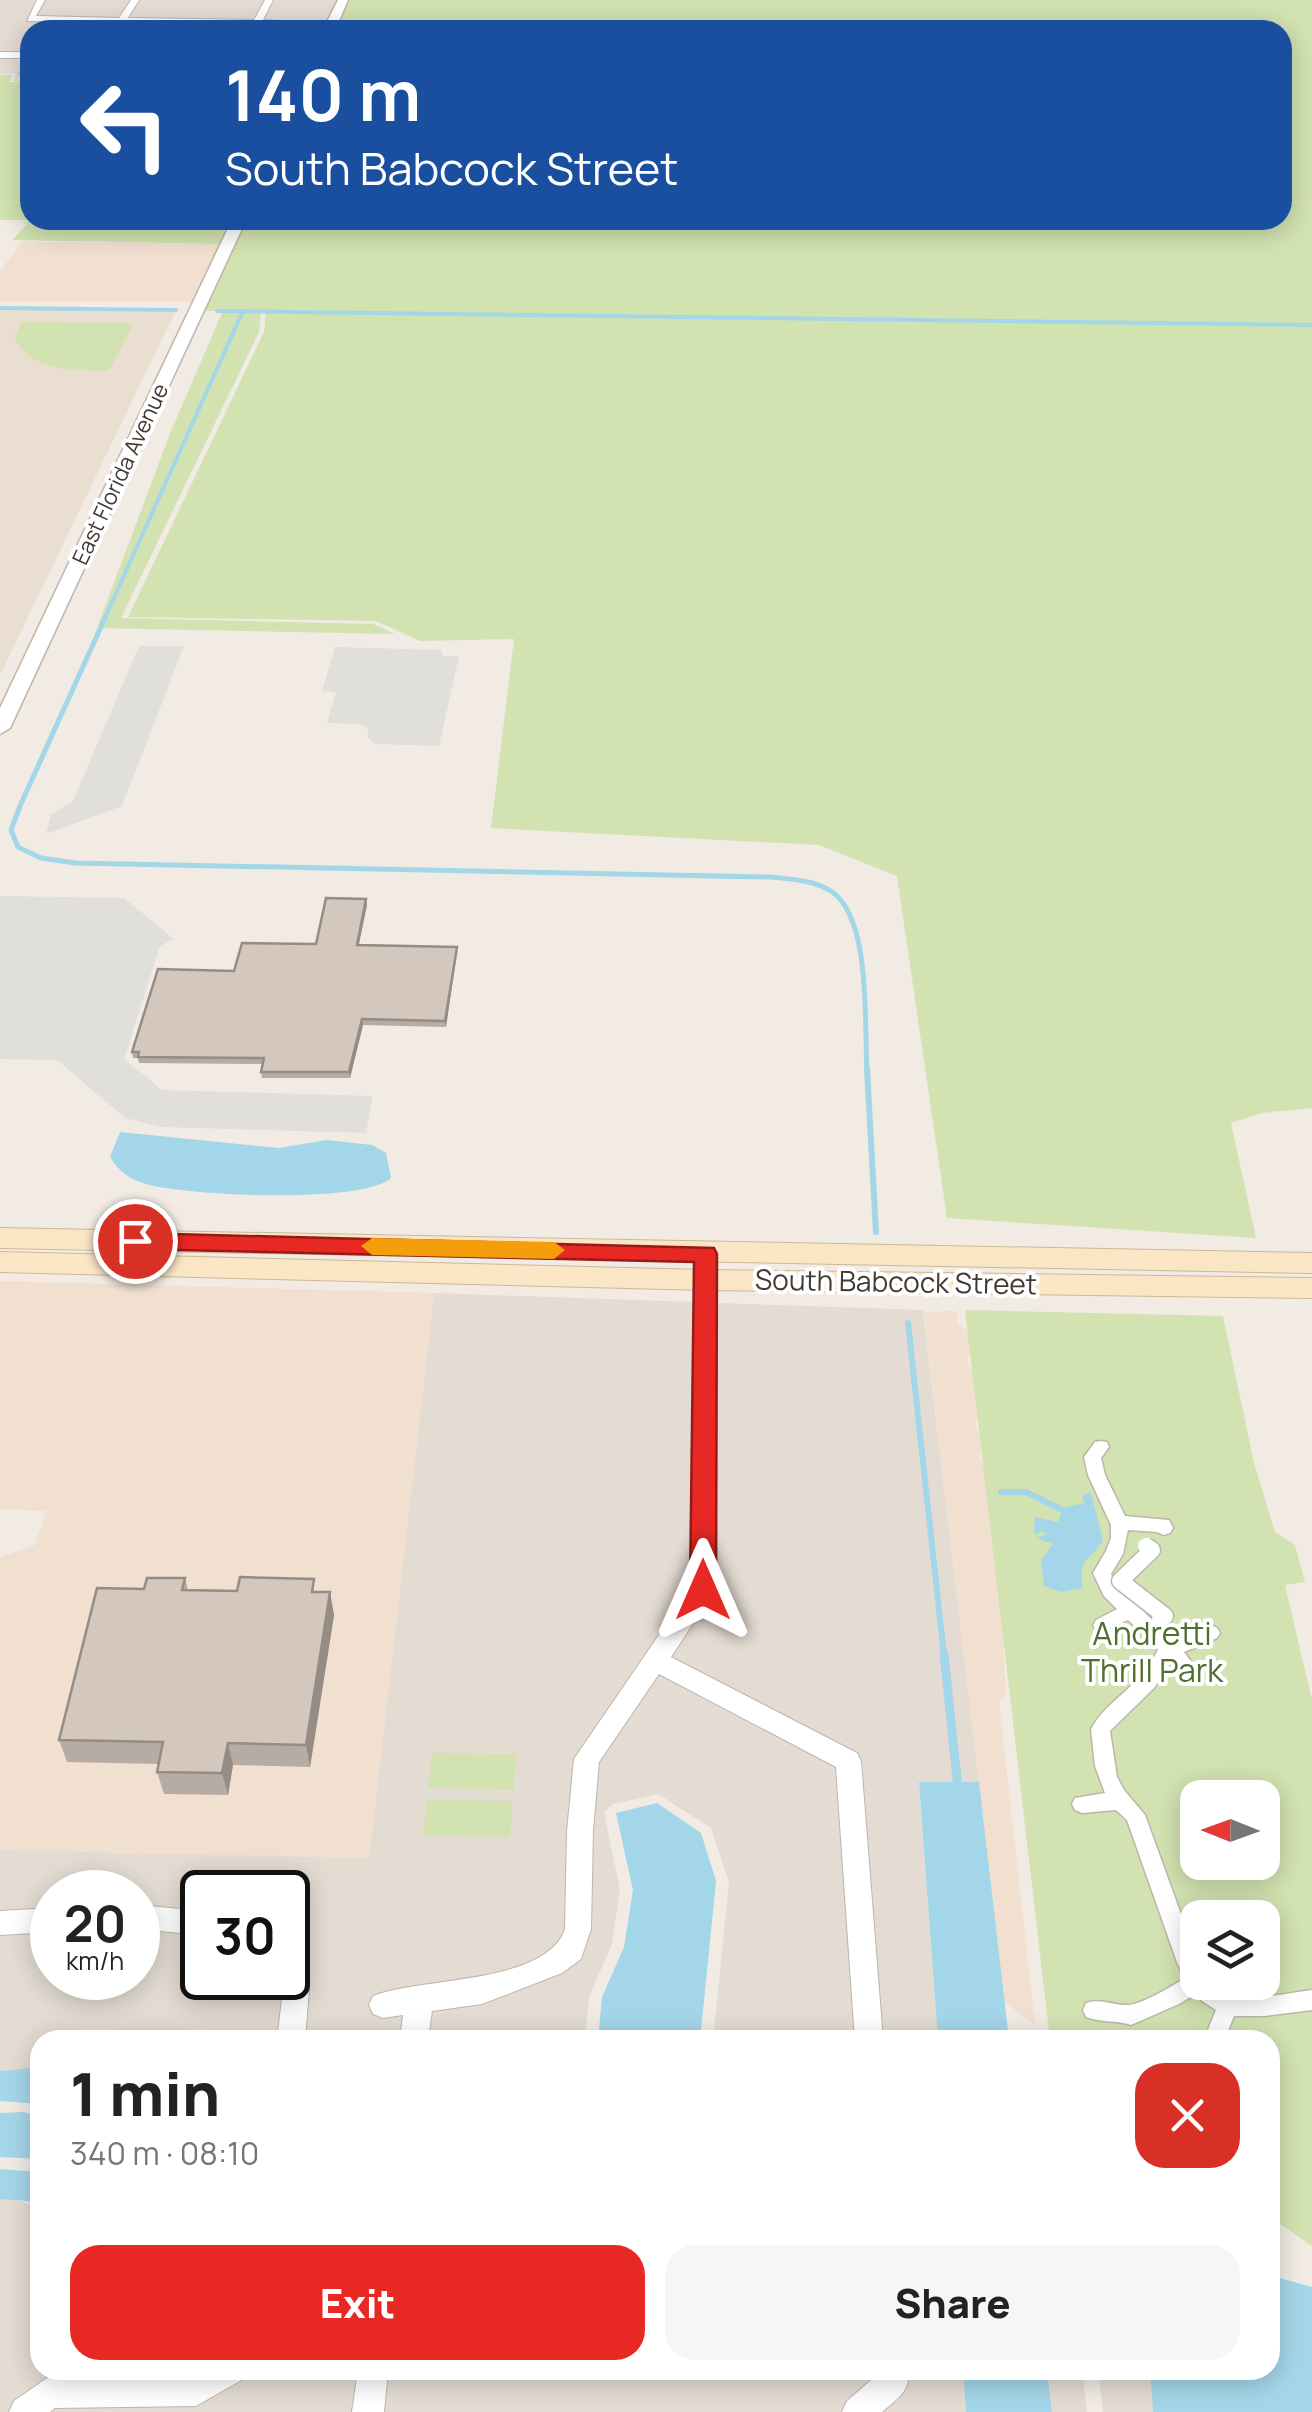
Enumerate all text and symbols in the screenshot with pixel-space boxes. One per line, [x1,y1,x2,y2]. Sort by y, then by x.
text: 140 m [225,46,421,142]
icon: left [60,60,190,190]
text: South Babcock Street [225,137,678,199]
street label: East Florida Avenue [65,378,175,570]
pin [93,1199,178,1284]
icon: arrive [108,1214,163,1269]
street label: South Babcock Street [755,1260,1037,1302]
position arrow [651,1538,755,1642]
park label: Andretti Thrill Park [1081,1611,1224,1692]
north arrow [1180,1780,1280,1880]
map controls [1180,1780,1280,2000]
speed limit sign: 30 [180,1870,310,2000]
text: 20 [64,1889,126,1957]
button: layers [1180,1900,1280,2000]
text: km/h [66,1943,124,1978]
text: 1 min [70,2052,220,2134]
button: close [1135,2063,1240,2168]
text: 340 m · 08:10 [70,2131,259,2175]
button: Exit [70,2245,645,2360]
button: Share [665,2245,1240,2360]

